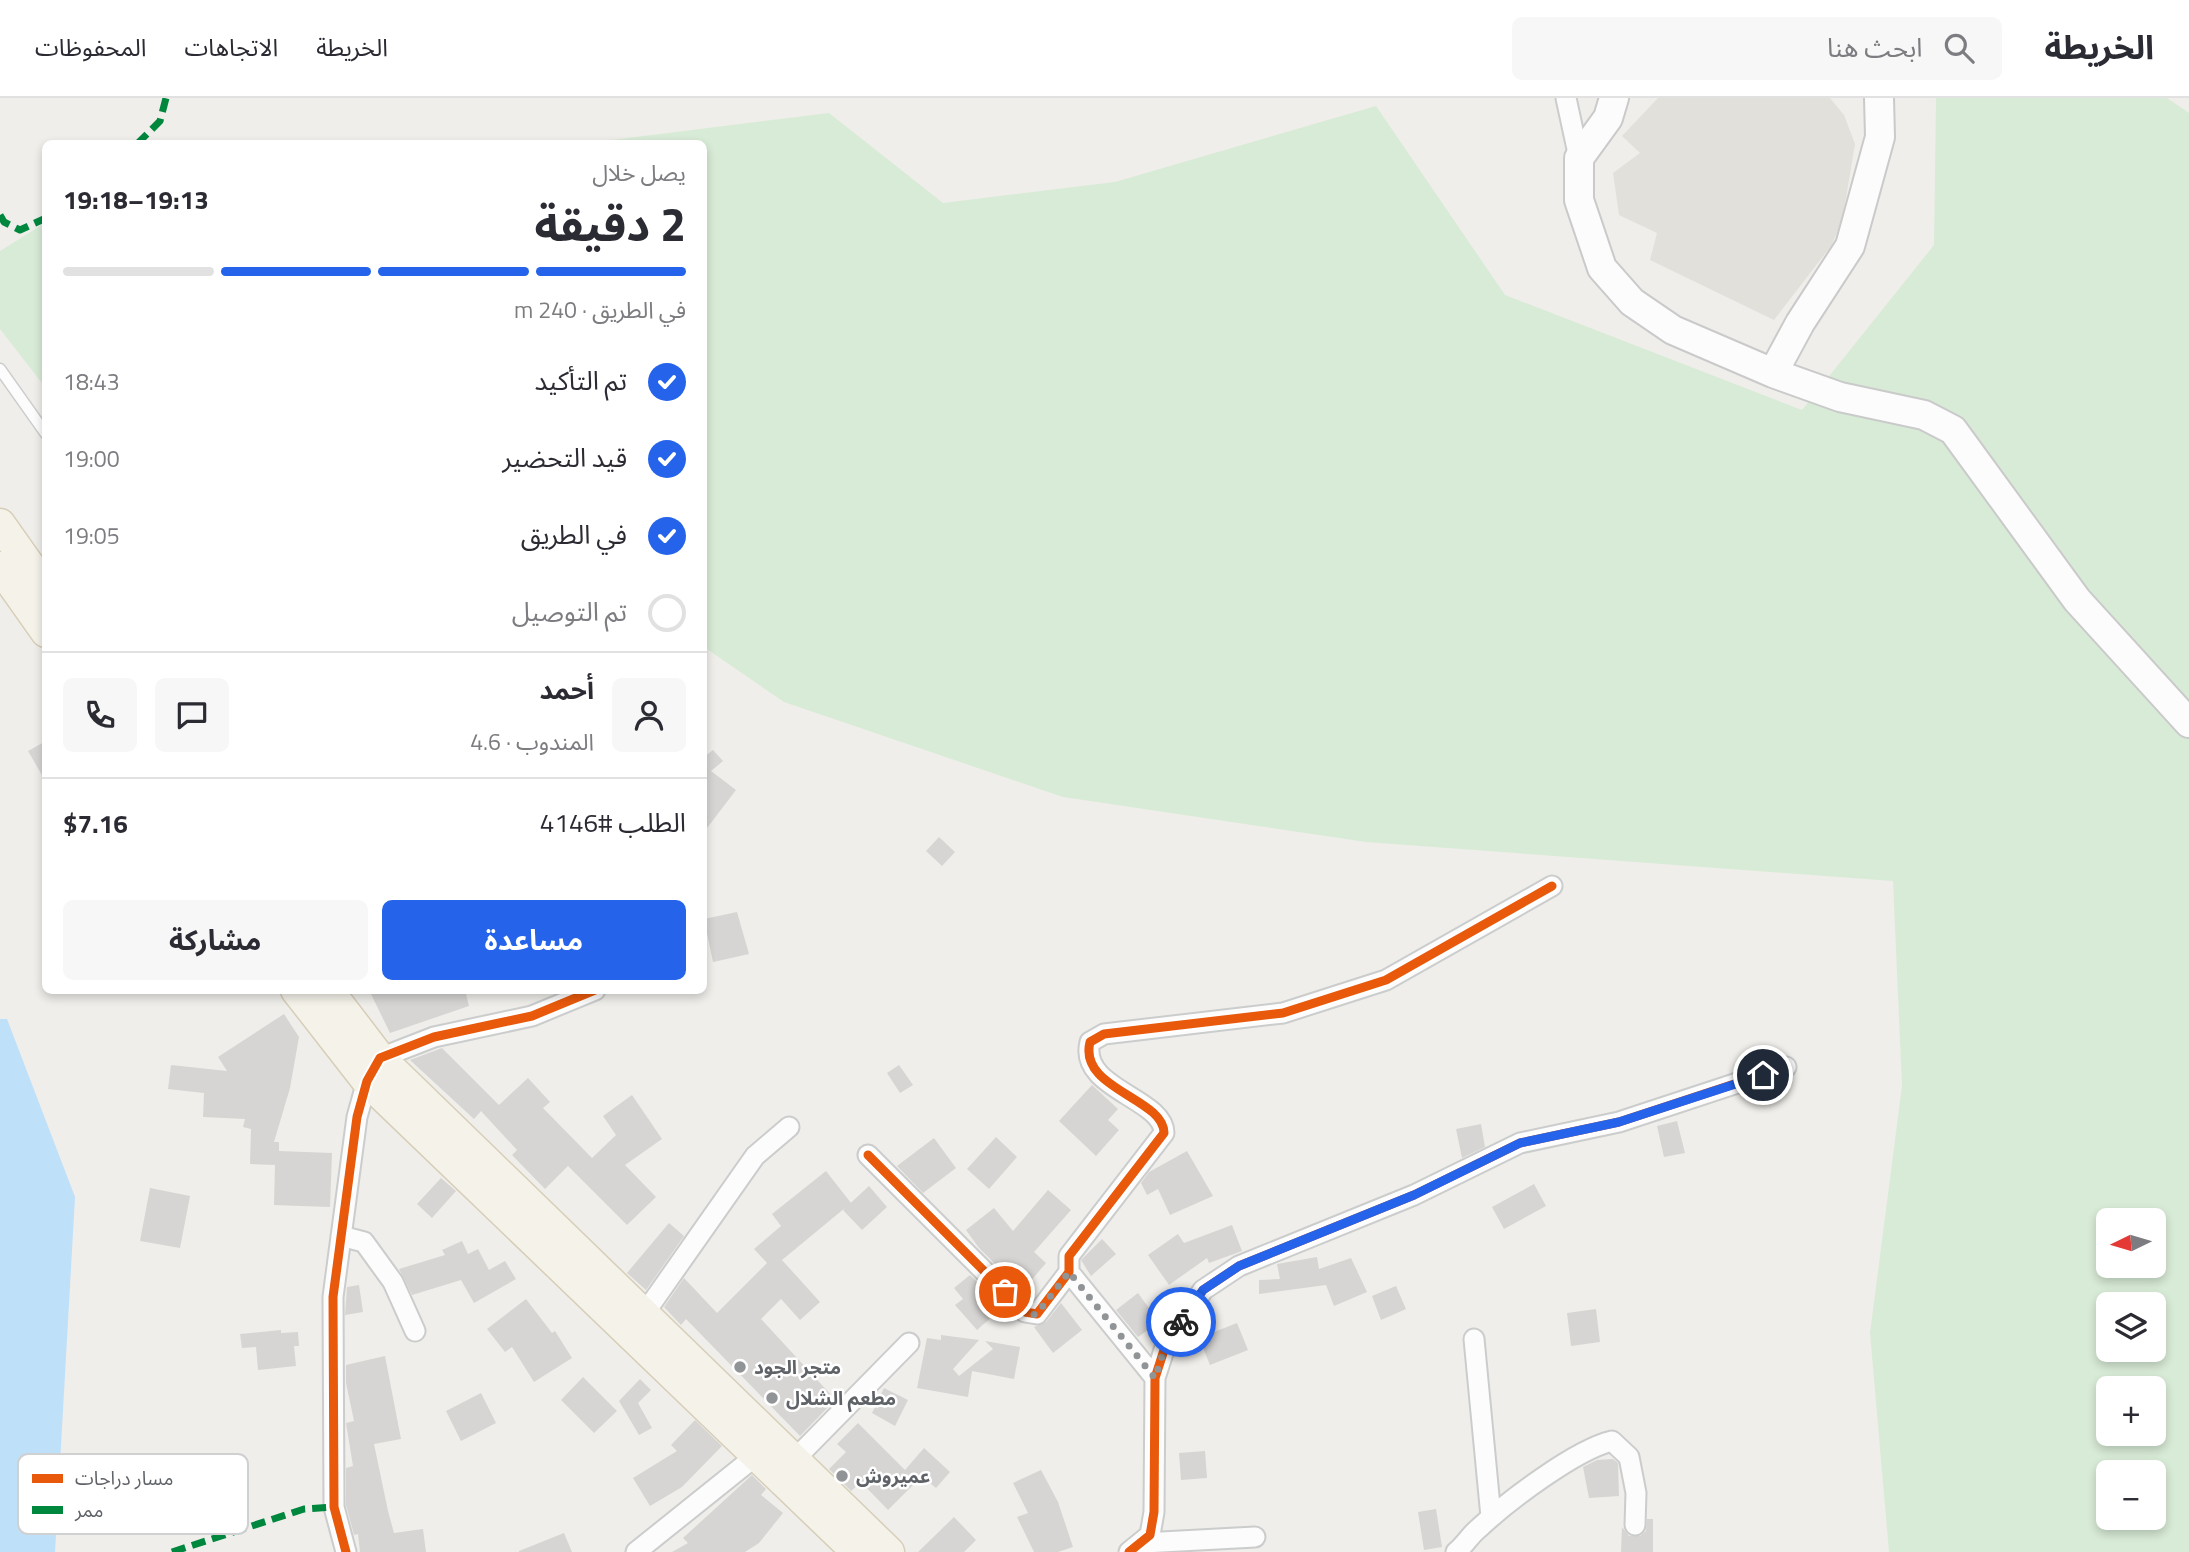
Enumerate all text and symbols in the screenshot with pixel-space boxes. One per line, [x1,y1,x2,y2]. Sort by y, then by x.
search box [1512,17,2002,80]
text: الخريطة [2044,22,2154,72]
text: ابحث هنا [1827,28,1922,67]
text: المحفوظات [35,29,146,65]
text: الاتجاهات [184,29,278,65]
text: الخريطة [316,29,388,65]
icon: search [1940,29,1978,67]
text: يصل خلال [592,155,686,190]
text: 19:13–19:18 [63,180,209,219]
text: 2 دقيقة [534,189,686,259]
text: في الطريق · 240 m [514,292,686,327]
text: تم التأكيد [534,361,627,400]
icon: check [648,363,686,401]
text: 18:43 [63,364,120,399]
text: قيد التحضير [502,438,627,477]
icon: check [648,440,686,478]
text: 19:00 [63,441,120,476]
text: في الطريق [521,515,627,554]
icon: check [648,517,686,555]
text: 19:05 [63,518,120,553]
text: تم التوصيل [512,592,627,631]
text: أحمد [540,670,594,709]
button: phone [63,678,137,752]
button: chat [155,678,229,752]
button: person [612,678,686,752]
text: المندوب · 4.6 [470,724,594,759]
text: الطلب #4146 [540,803,686,842]
text: $7.16 [63,804,128,843]
button: مشاركة [63,900,368,980]
button: مساعدة [382,900,686,980]
pin [1733,1045,1793,1105]
icon: home [1744,1056,1782,1094]
north arrow [2096,1208,2166,1278]
map controls [2096,1208,2166,1530]
pin [975,1262,1035,1322]
icon: bag [986,1273,1024,1311]
courier [1146,1287,1216,1357]
button: layers [2096,1292,2166,1362]
icon: bike [1162,1303,1200,1341]
place label: متجر الجود [754,1352,841,1381]
marker: متجر الجود [732,1359,748,1375]
button: + [2096,1376,2166,1446]
place label: مطعم الشلال [786,1383,896,1413]
marker: مطعم الشلال [764,1390,780,1406]
legend [18,1454,248,1534]
button: − [2096,1460,2166,1530]
place label: عميروش [856,1461,930,1490]
text: مسار دراجات [75,1463,173,1492]
marker: عميروش [834,1468,850,1484]
text: ممر [74,1495,103,1524]

